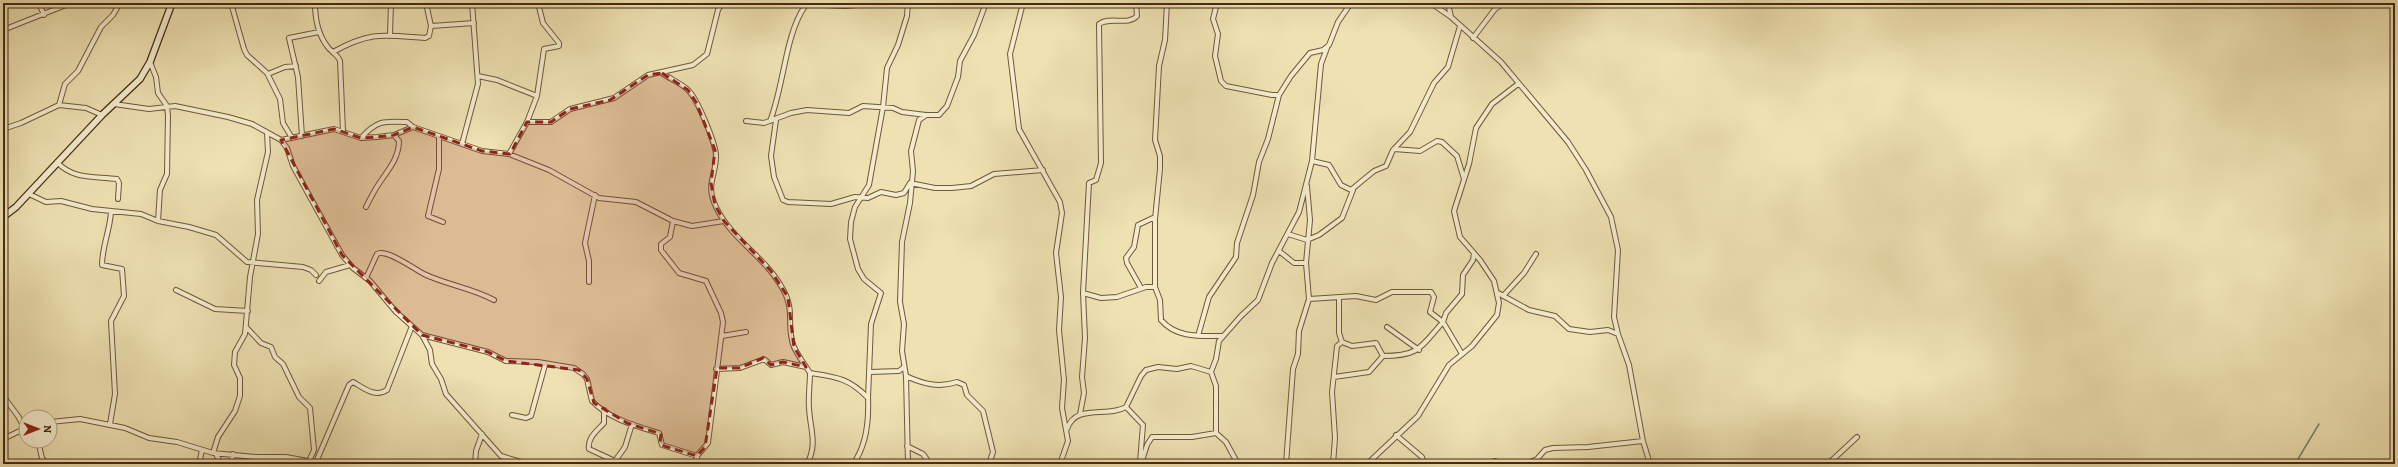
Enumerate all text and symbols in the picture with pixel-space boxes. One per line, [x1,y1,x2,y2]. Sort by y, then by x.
north arrow [18,409,58,449]
text: N [40,425,55,433]

